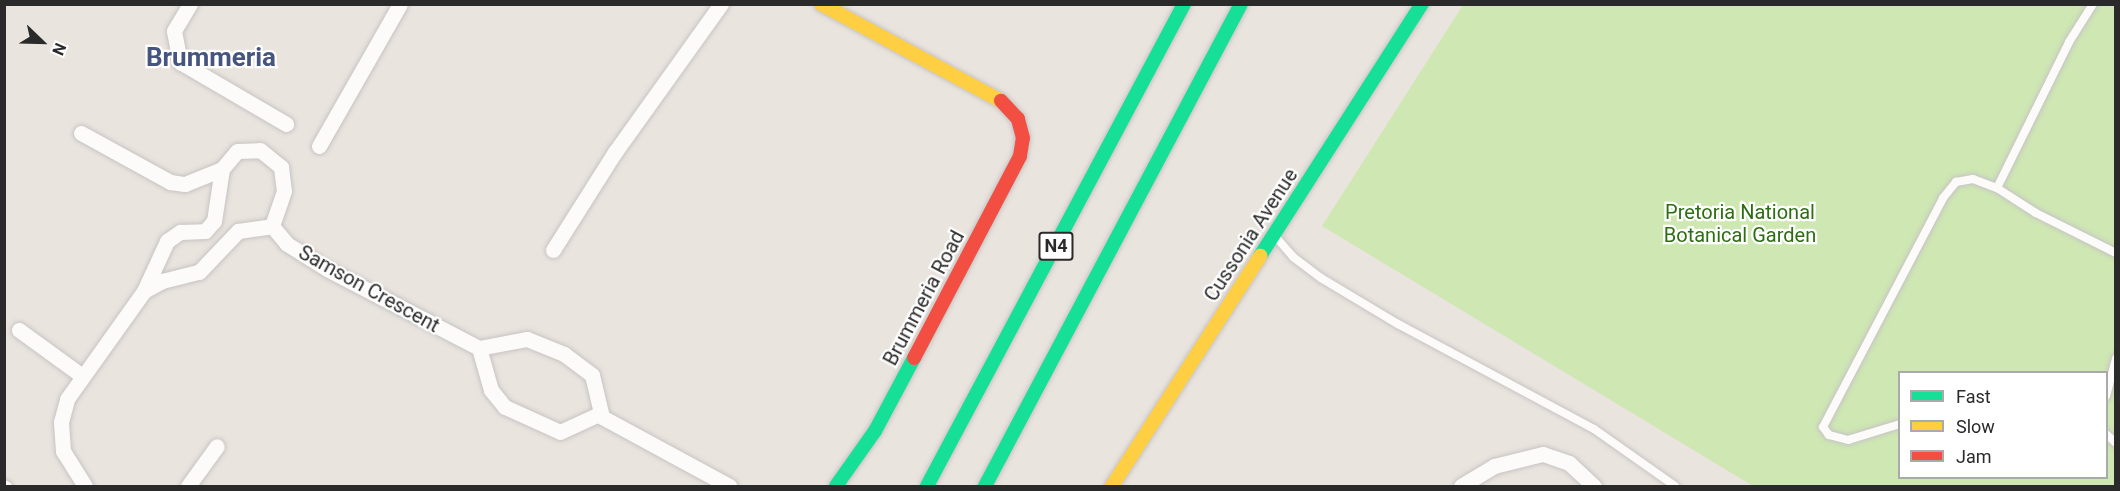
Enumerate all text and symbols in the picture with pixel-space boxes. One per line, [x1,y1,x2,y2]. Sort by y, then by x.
north arrow [12,12,72,72]
text: N [48,40,70,58]
district label: Brummeria [146,42,276,74]
street label: Cussonia Avenue [1199,164,1303,306]
park label: Pretoria National Botanical Garden [1664,200,1816,247]
street label: Brummeria Road [878,226,970,370]
road number: N4 [1038,231,1074,261]
street label: Samson Crescent [294,240,444,338]
legend [1898,371,2108,479]
text: Fast [1956,386,1991,407]
text: Slow [1956,416,1995,437]
text: Jam [1956,446,1992,467]

